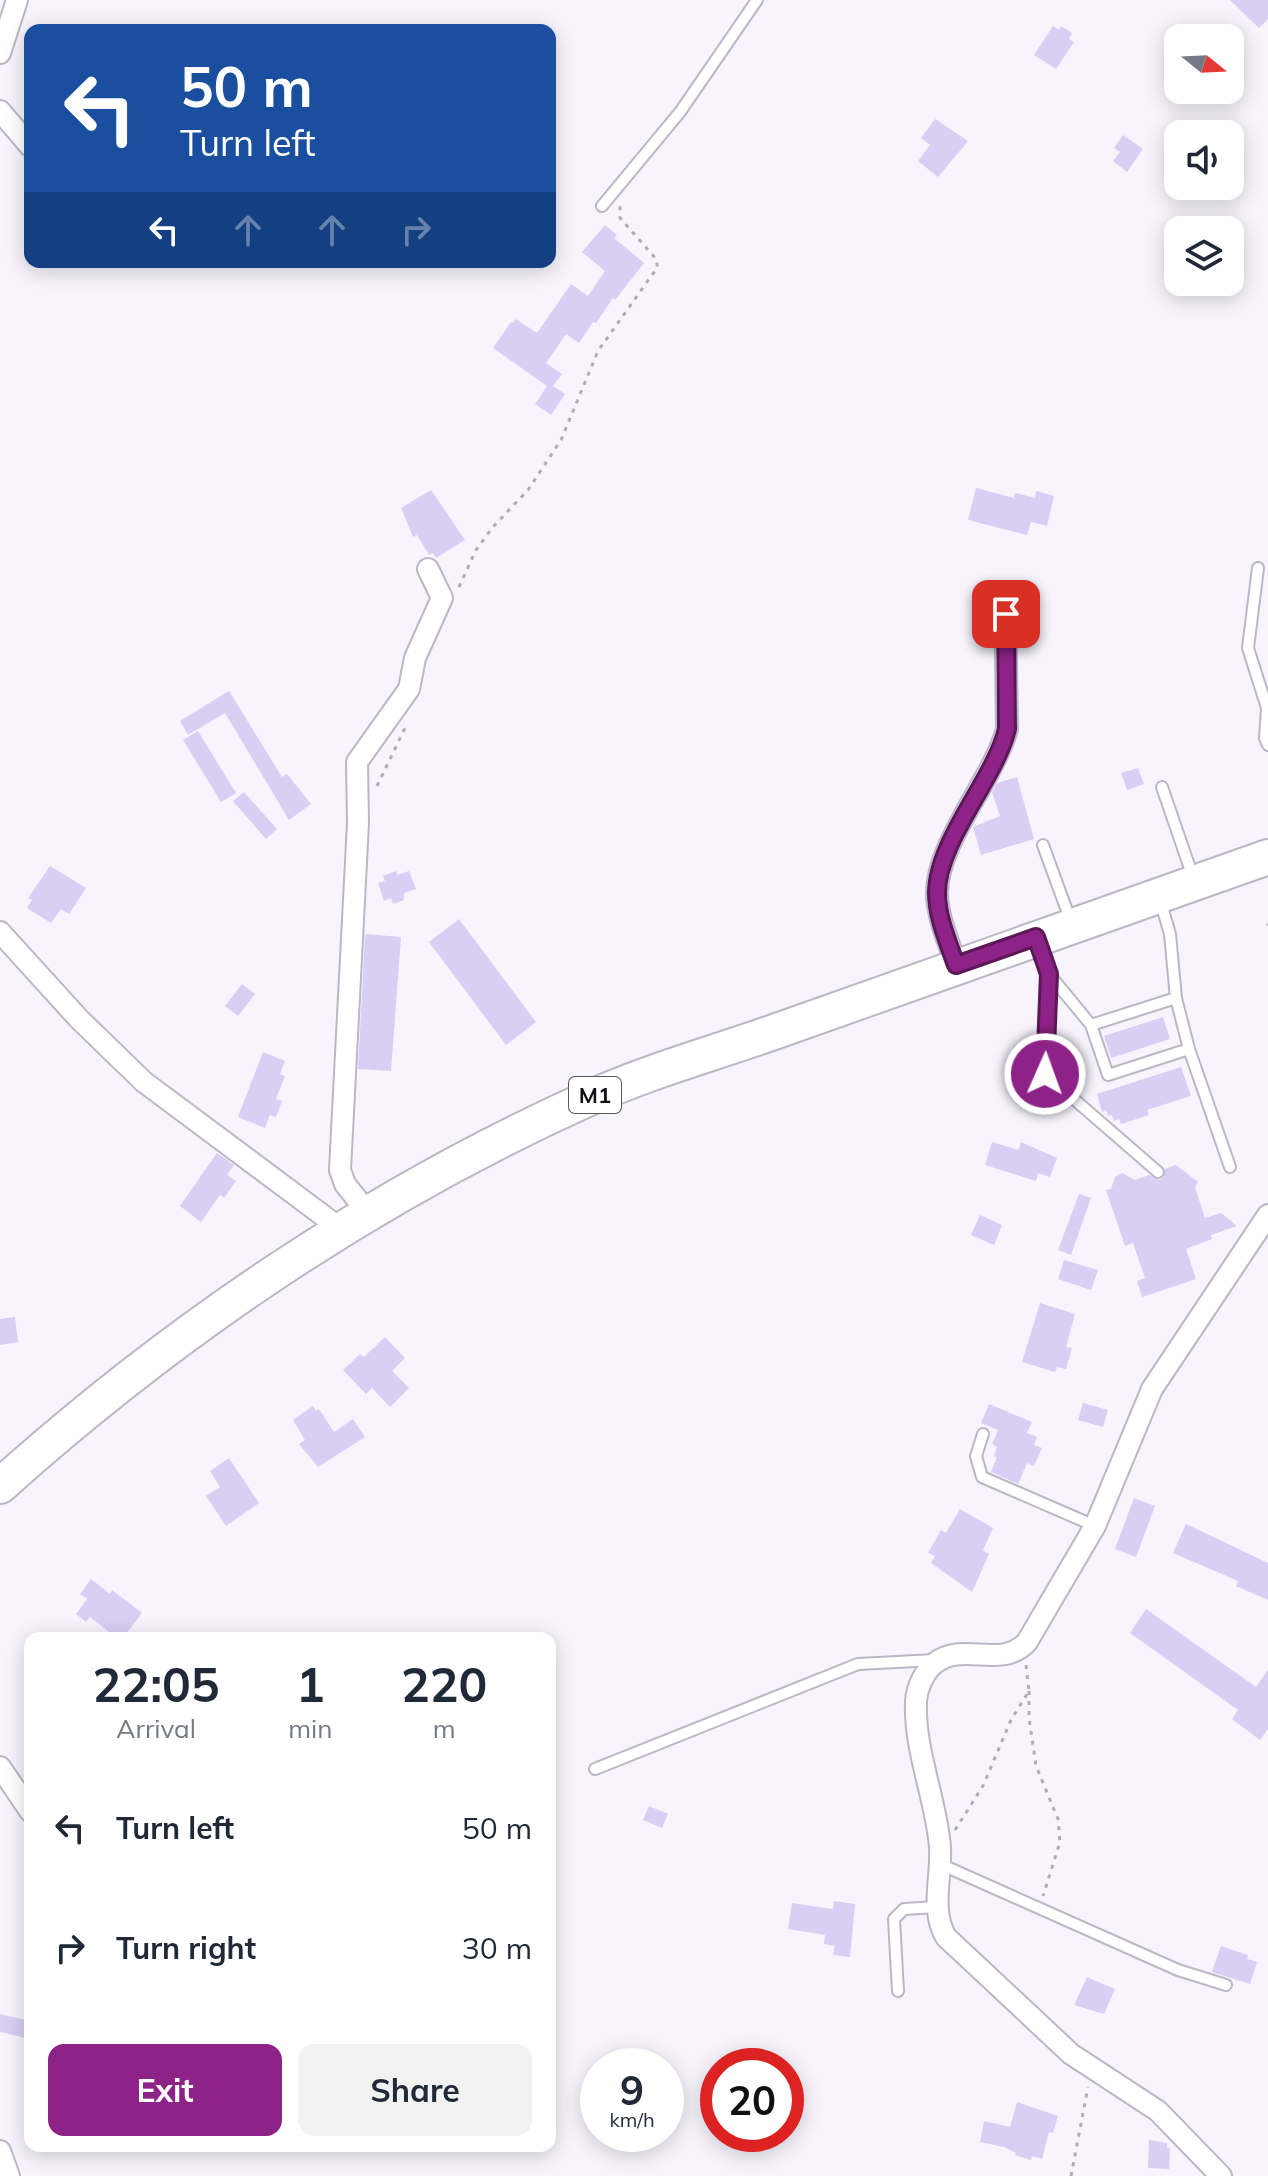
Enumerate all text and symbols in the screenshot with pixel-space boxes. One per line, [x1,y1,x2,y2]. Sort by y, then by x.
north arrow [1164,24,1244,104]
map controls [1164,24,1244,296]
text: 50 m [180,51,313,121]
icon: left [48,56,152,160]
text: Turn left [180,120,316,165]
button: sound [1164,120,1244,200]
icon: left [142,208,186,252]
icon: ahead [226,208,270,252]
icon: ahead [310,208,354,252]
icon: right [394,208,438,252]
button: layers [1164,216,1244,296]
pin [972,580,1040,648]
icon: arrive [984,592,1028,636]
position arrow [1003,1032,1087,1116]
road number: M1 [569,1077,621,1113]
text: 22:05 [93,1654,220,1714]
text: 1 [296,1654,325,1714]
text: 220 [401,1654,487,1714]
text: Arrival [116,1712,196,1745]
text: min [288,1712,332,1745]
text: m [433,1712,456,1745]
icon: left [48,1806,92,1850]
text: Turn left [116,1809,234,1847]
text: 50 m [462,1809,532,1847]
icon: right [48,1926,92,1970]
text: Turn right [116,1929,256,1967]
text: 30 m [462,1929,532,1967]
button: Exit [48,2044,282,2136]
button: Share [298,2044,532,2136]
speed limit sign: 20 [700,2048,804,2152]
text: 9 [620,2065,644,2115]
text: km/h [609,2107,655,2132]

